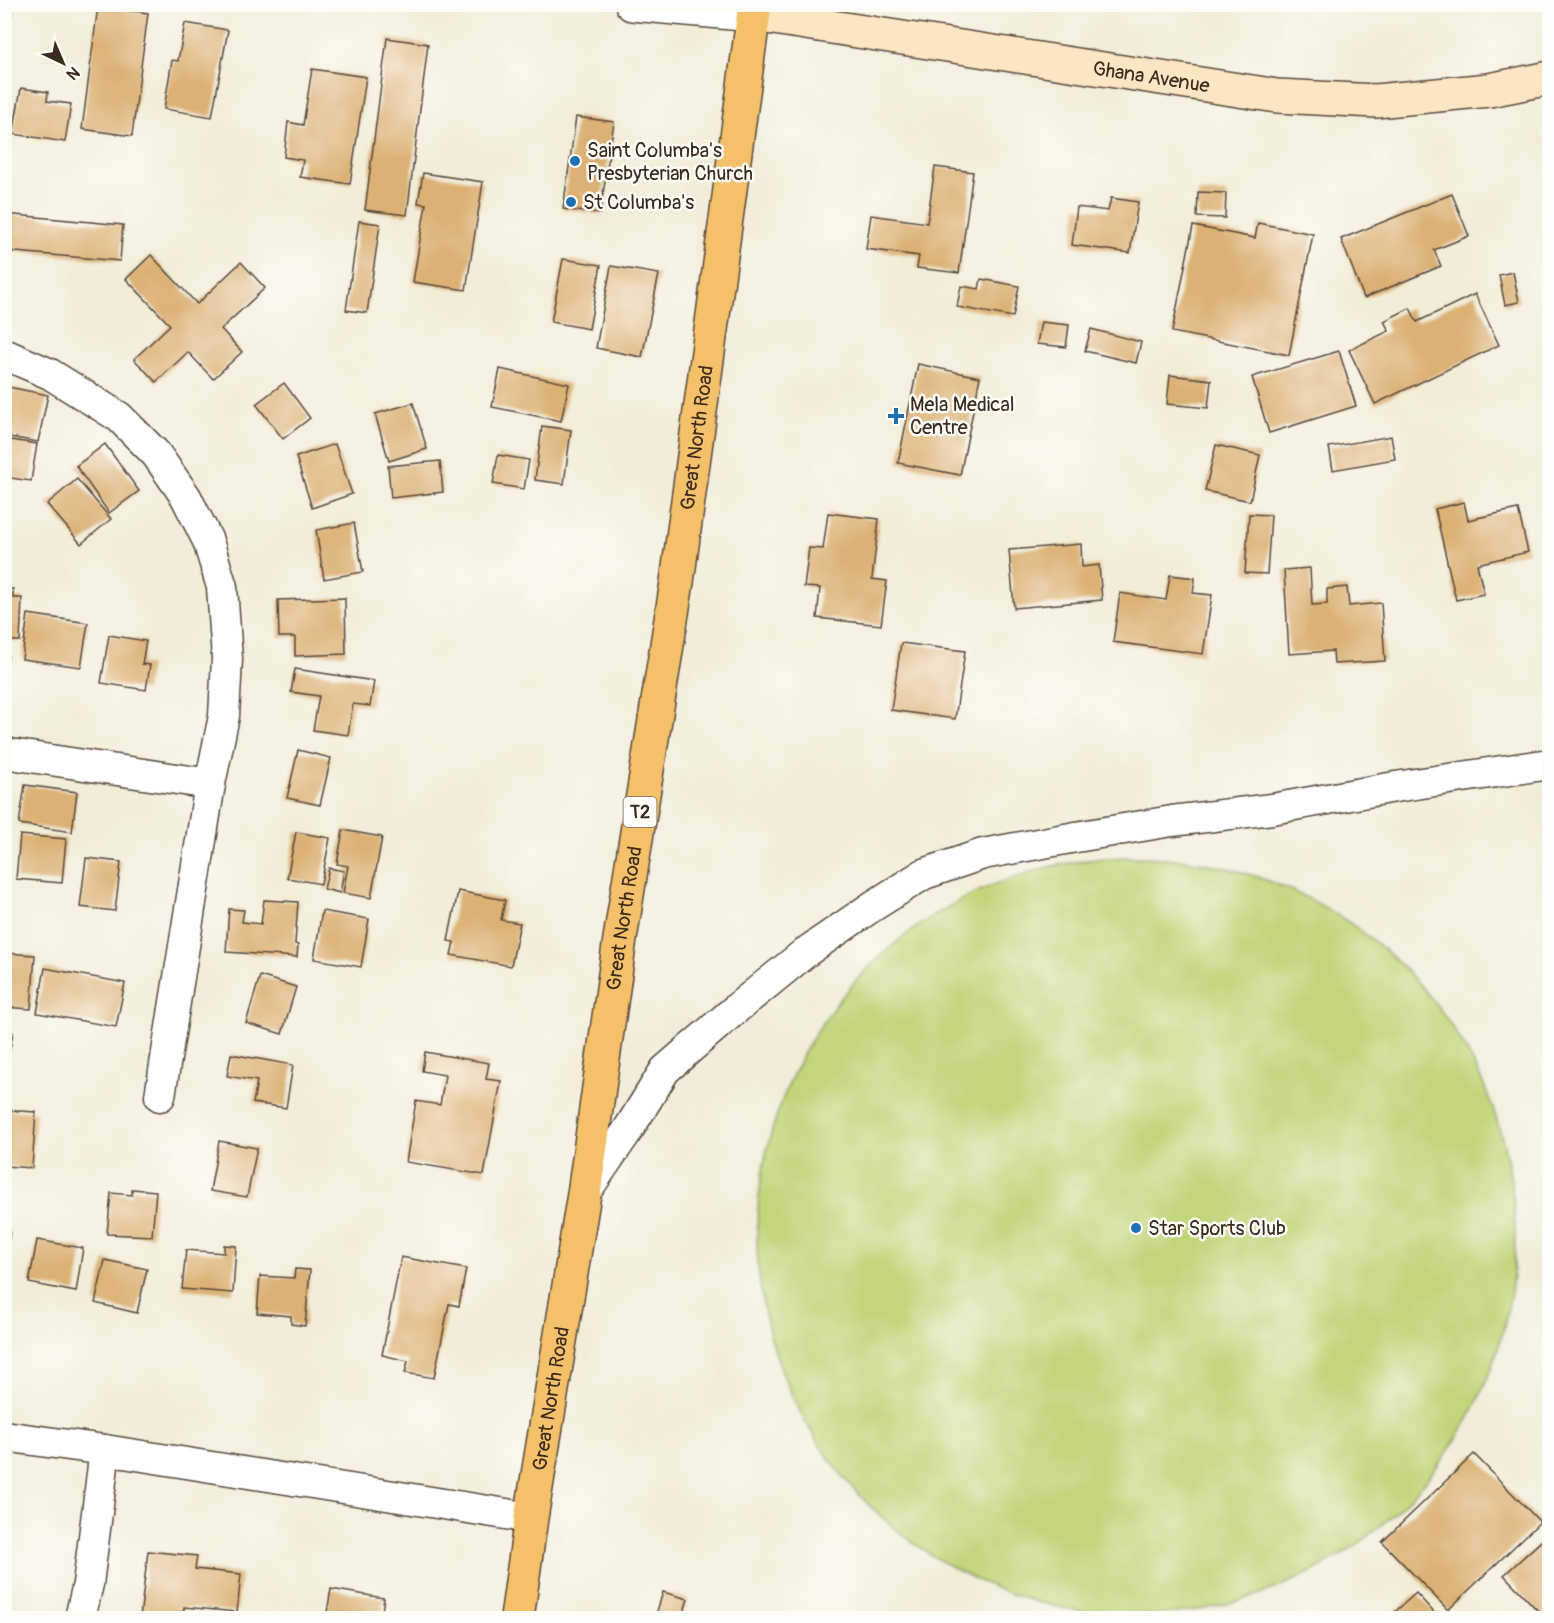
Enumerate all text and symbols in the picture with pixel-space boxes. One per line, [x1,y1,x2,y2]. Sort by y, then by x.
north arrow [33,33,93,93]
street label: Ghana Avenue [1091,56,1211,98]
text: N [62,62,84,84]
place label: Saint Columba's Presbyterian Church [587,138,753,186]
marker: Saint Columba's Presbyterian Church [568,154,582,168]
place label: St Columba's [583,190,694,215]
marker: St Columba's [564,195,578,209]
street label: Great North Road [675,364,719,512]
place label: Mela Medical Centre [910,392,1015,440]
marker: Mela Medical Centre [887,407,905,425]
road number: T2 [624,797,656,827]
street label: Great North Road [601,844,648,992]
place label: Star Sports Club [1148,1216,1286,1241]
marker: Star Sports Club [1129,1221,1143,1235]
street label: Great North Road [527,1325,575,1473]

